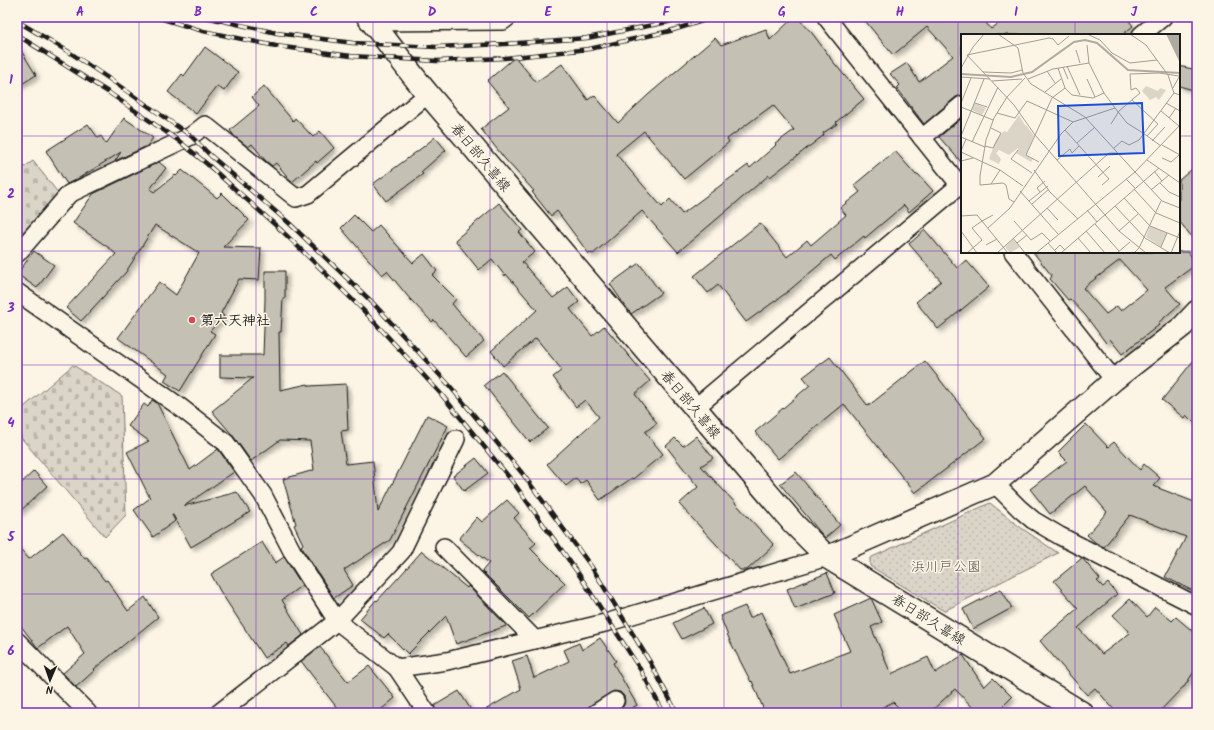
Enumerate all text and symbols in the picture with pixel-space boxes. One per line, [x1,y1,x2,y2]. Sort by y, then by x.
text: A [76,2,84,23]
text: B [194,2,202,23]
text: C [310,2,318,23]
text: D [428,2,437,23]
text: E [544,2,552,23]
text: F [662,2,670,23]
text: G [778,2,786,23]
text: H [896,2,905,23]
text: I [1014,2,1018,23]
text: J [1131,2,1138,23]
inset map [961,34,1180,253]
text: 1 [9,70,13,91]
street label: 春日部久喜線 [445,118,516,197]
text: 2 [7,184,15,205]
text: 3 [6,298,15,319]
place label: 第六天神社 [200,310,270,332]
marker: 第六天神社 [187,315,197,325]
street label: 春日部久喜線 [655,365,726,444]
text: 4 [7,413,15,434]
text: 5 [7,527,16,548]
park label: 浜川戸公園 [911,556,981,578]
street label: 春日部久喜線 [887,588,970,651]
text: 6 [7,641,15,662]
north arrow [30,660,70,700]
text: N [46,680,53,698]

